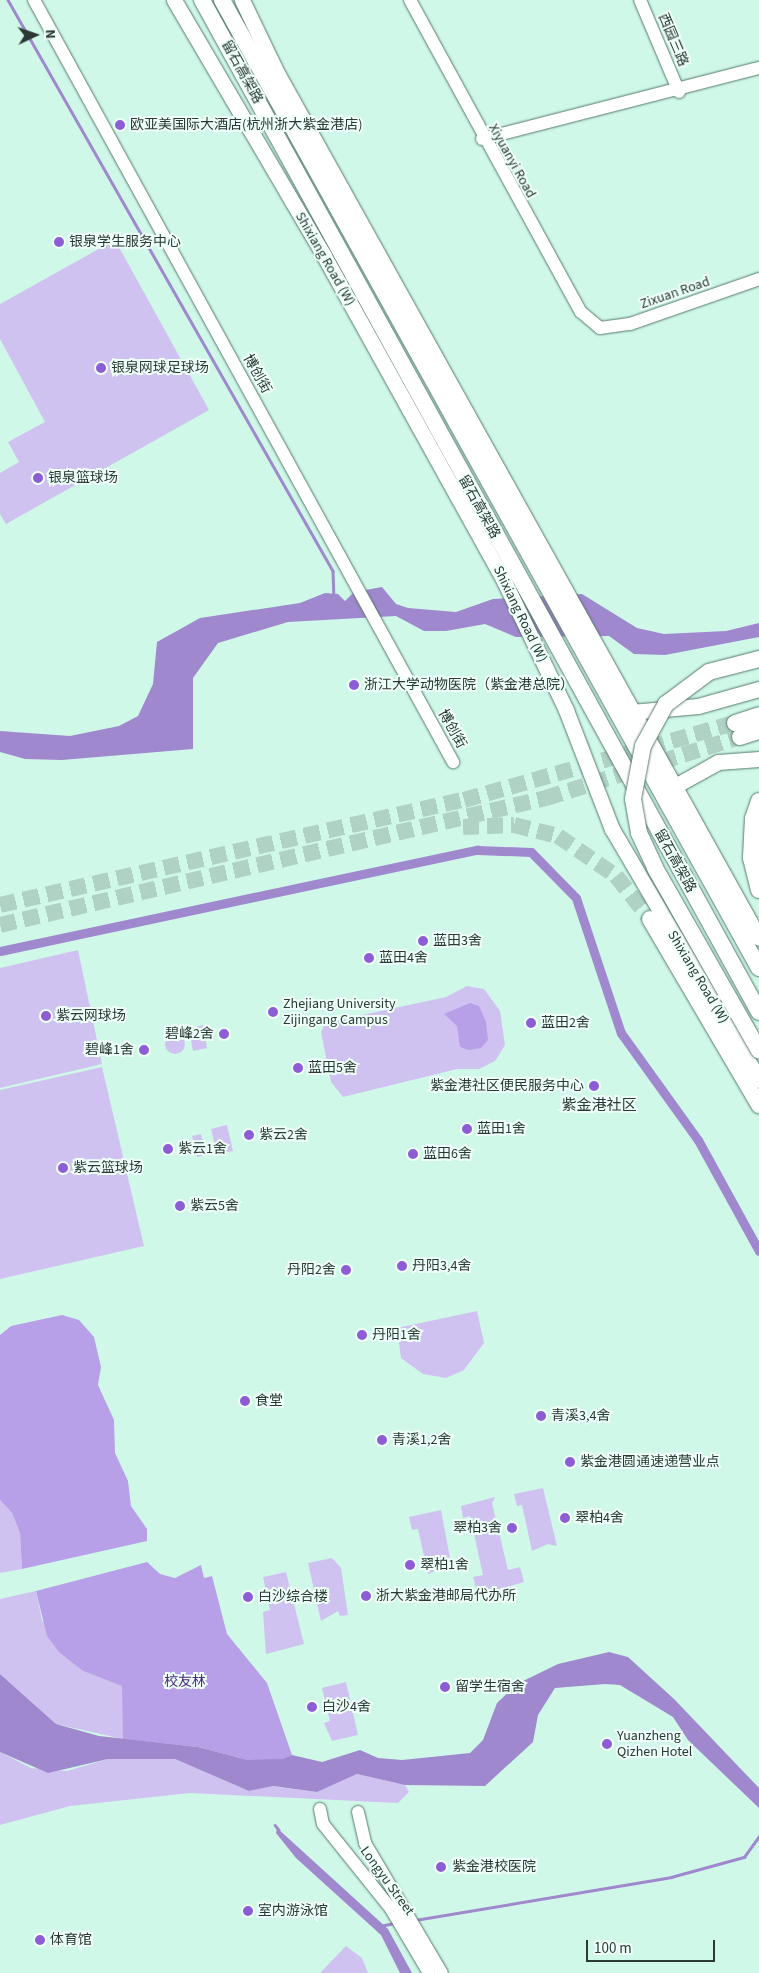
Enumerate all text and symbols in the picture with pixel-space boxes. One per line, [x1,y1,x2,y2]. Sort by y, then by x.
north arrow [10,10,60,60]
street label: 西园三路 [654,11,692,69]
text: N [40,29,60,39]
street label: 留石高架路 [218,37,266,107]
place label: 欧亚美国际大酒店(杭州浙大紫金港店) [130,117,362,133]
marker: 欧亚美国际大酒店(杭州浙大紫金港店) [114,119,126,131]
street label: Xiyuanyi Road [485,121,539,201]
street label: Shixiang Road (W) [291,209,359,309]
place label: 银泉学生服务中心 [69,234,181,250]
marker: 银泉学生服务中心 [53,236,65,248]
street label: Zixuan Road [638,273,712,313]
street label: 博创街 [239,352,275,396]
place label: 银泉网球足球场 [111,360,209,376]
marker: 银泉网球足球场 [95,362,107,374]
place label: 银泉篮球场 [48,470,118,486]
marker: 银泉篮球场 [32,472,44,484]
street label: 留石高架路 [455,472,503,542]
street label: Shixiang Road (W) [489,563,551,665]
place label: 浙江大学动物医院（紫金港总院） [364,677,574,693]
marker: 浙江大学动物医院（紫金港总院） [348,679,360,691]
street label: 博创街 [434,707,470,751]
street label: 留石高架路 [651,826,699,896]
street label: Shixiang Road (W) [664,928,732,1026]
place label: 蓝田3舍 [433,933,482,949]
marker: 蓝田3舍 [417,935,429,947]
place label: 蓝田4舍 [379,950,428,966]
marker: 蓝田4舍 [363,952,375,964]
place label: Zhejiang University Zijingang Campus [283,996,396,1028]
marker: Zhejiang University Zijingang Campus [267,1006,279,1018]
place label: 紫云网球场 [56,1008,126,1024]
marker: 紫云网球场 [40,1010,52,1022]
place label: 蓝田2舍 [541,1015,590,1031]
marker: 蓝田2舍 [525,1017,537,1029]
place label: 碧峰2舍 [165,1026,214,1042]
marker: 碧峰2舍 [218,1028,230,1040]
place label: 碧峰1舍 [85,1042,134,1058]
marker: 碧峰1舍 [138,1044,150,1056]
place label: 蓝田5舍 [308,1060,357,1076]
marker: 蓝田5舍 [292,1062,304,1074]
place label: 紫金港社区便民服务中心 [430,1078,584,1094]
marker: 紫金港社区便民服务中心 [588,1080,600,1092]
district label: 紫金港社区 [562,1097,636,1115]
place label: 蓝田1舍 [477,1121,526,1137]
marker: 蓝田1舍 [461,1123,473,1135]
place label: 紫云2舍 [259,1127,308,1143]
marker: 紫云2舍 [243,1129,255,1141]
place label: 紫云1舍 [178,1141,227,1157]
marker: 紫云1舍 [162,1143,174,1155]
place label: 蓝田6舍 [423,1146,472,1162]
marker: 蓝田6舍 [407,1148,419,1160]
place label: 紫云篮球场 [73,1160,143,1176]
marker: 紫云篮球场 [57,1162,69,1174]
place label: 紫云5舍 [190,1198,239,1214]
marker: 紫云5舍 [174,1200,186,1212]
place label: 丹阳3,4舍 [412,1258,471,1274]
marker: 丹阳3,4舍 [396,1260,408,1272]
place label: 丹阳2舍 [287,1262,336,1278]
marker: 丹阳2舍 [340,1264,352,1276]
place label: 丹阳1舍 [372,1327,421,1343]
marker: 丹阳1舍 [356,1329,368,1341]
place label: 食堂 [255,1393,283,1409]
marker: 食堂 [239,1395,251,1407]
place label: 青溪3,4舍 [551,1408,610,1424]
marker: 青溪3,4舍 [535,1410,547,1422]
place label: 青溪1,2舍 [392,1432,451,1448]
marker: 青溪1,2舍 [376,1434,388,1446]
place label: 紫金港圆通速递营业点 [580,1454,720,1470]
marker: 紫金港圆通速递营业点 [564,1456,576,1468]
place label: 翠柏4舍 [575,1510,624,1526]
marker: 翠柏4舍 [559,1512,571,1524]
place label: 翠柏3舍 [453,1520,502,1536]
marker: 翠柏3舍 [506,1522,518,1534]
place label: 翠柏1舍 [420,1557,469,1573]
marker: 翠柏1舍 [404,1559,416,1571]
place label: 浙大紫金港邮局代办所 [376,1588,516,1604]
place label: 白沙综合楼 [258,1589,328,1605]
marker: 浙大紫金港邮局代办所 [360,1590,372,1602]
marker: 白沙综合楼 [242,1591,254,1603]
park label: 校友林 [164,1674,206,1690]
place label: 留学生宿舍 [455,1679,525,1695]
marker: 留学生宿舍 [439,1681,451,1693]
place label: 白沙4舍 [322,1699,371,1715]
marker: 白沙4舍 [306,1701,318,1713]
place label: Yuanzheng Qizhen Hotel [617,1728,692,1760]
marker: Yuanzheng Qizhen Hotel [601,1738,613,1750]
street label: Longyu Street [356,1843,418,1919]
place label: 紫金港校医院 [452,1859,536,1875]
marker: 紫金港校医院 [434,1860,448,1874]
place label: 室内游泳馆 [258,1903,328,1919]
marker: 室内游泳馆 [242,1905,254,1917]
scale bar [589,1930,718,1962]
place label: 体育馆 [50,1932,92,1948]
marker: 体育馆 [34,1934,46,1946]
text: 100 m [594,1938,632,1959]

